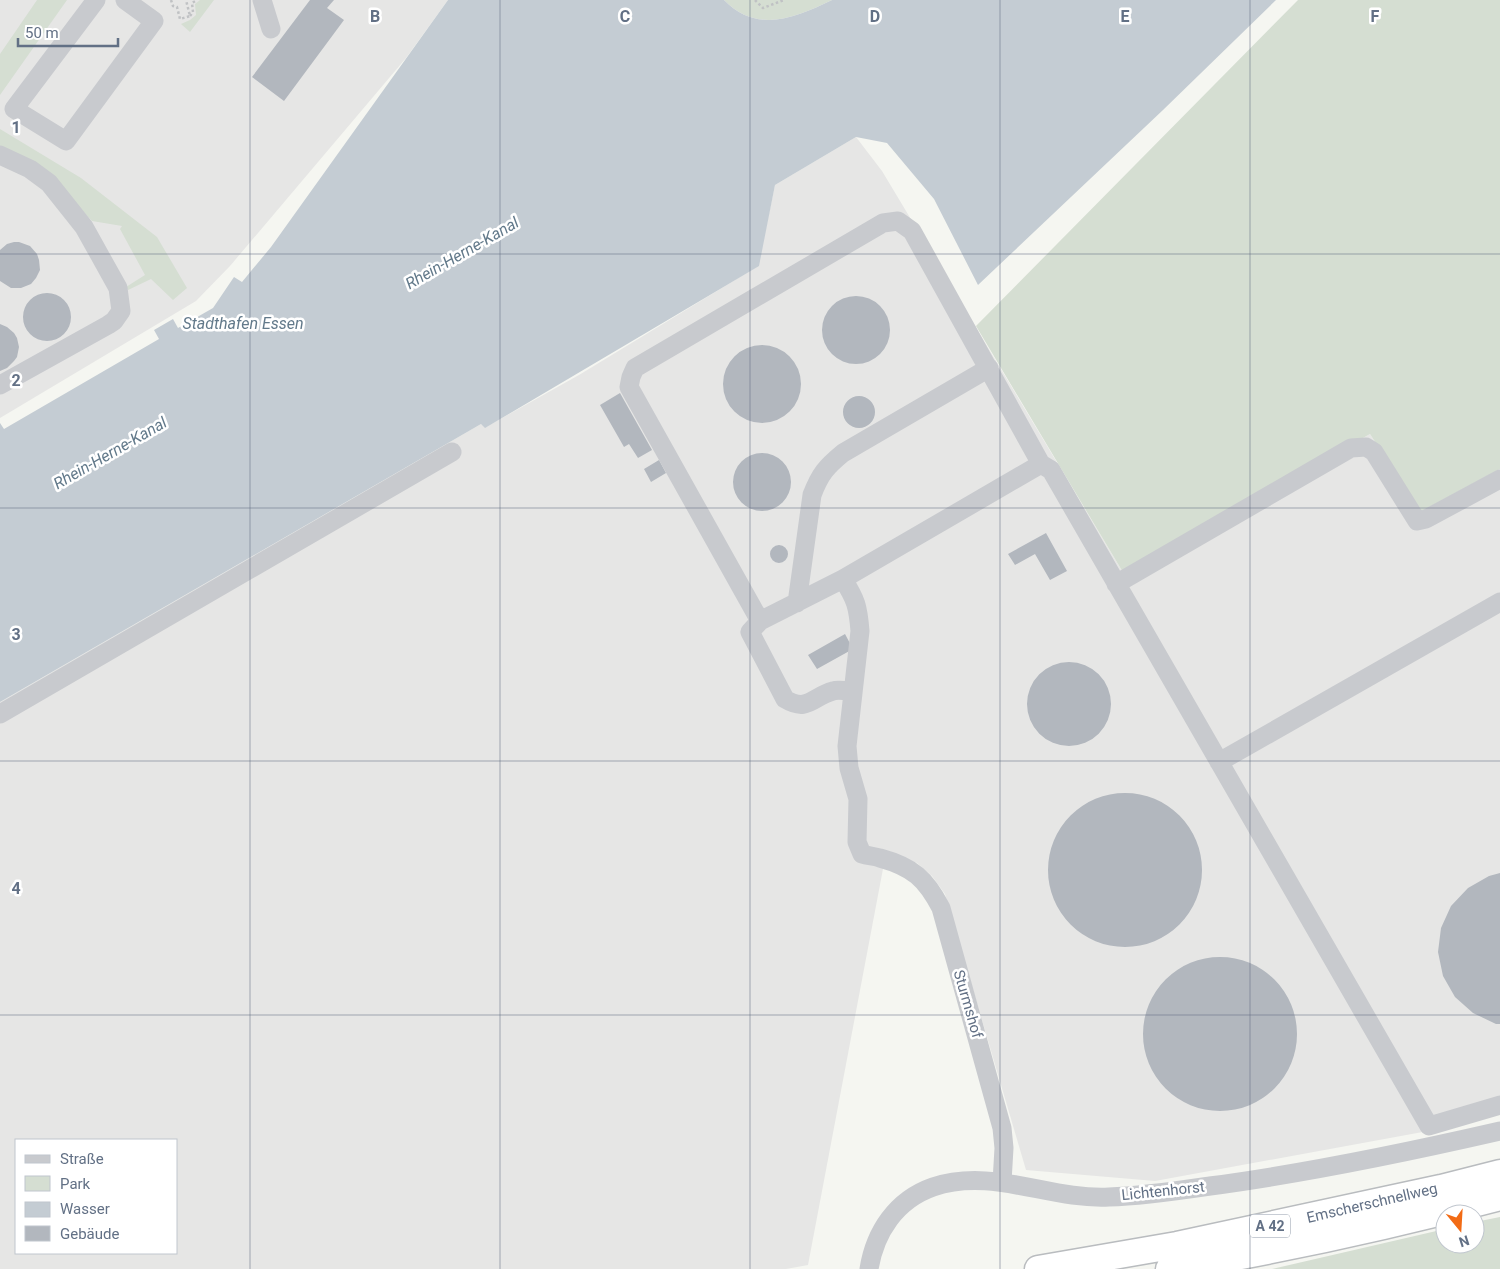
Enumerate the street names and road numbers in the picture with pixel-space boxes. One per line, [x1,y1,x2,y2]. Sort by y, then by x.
street label: Sturmshof [950,968,987,1041]
street label: Lichtenhorst [1121,1178,1206,1204]
street label: Emscherschnellweg [1305,1179,1439,1227]
road number: A 42 [1250,1214,1290,1238]

